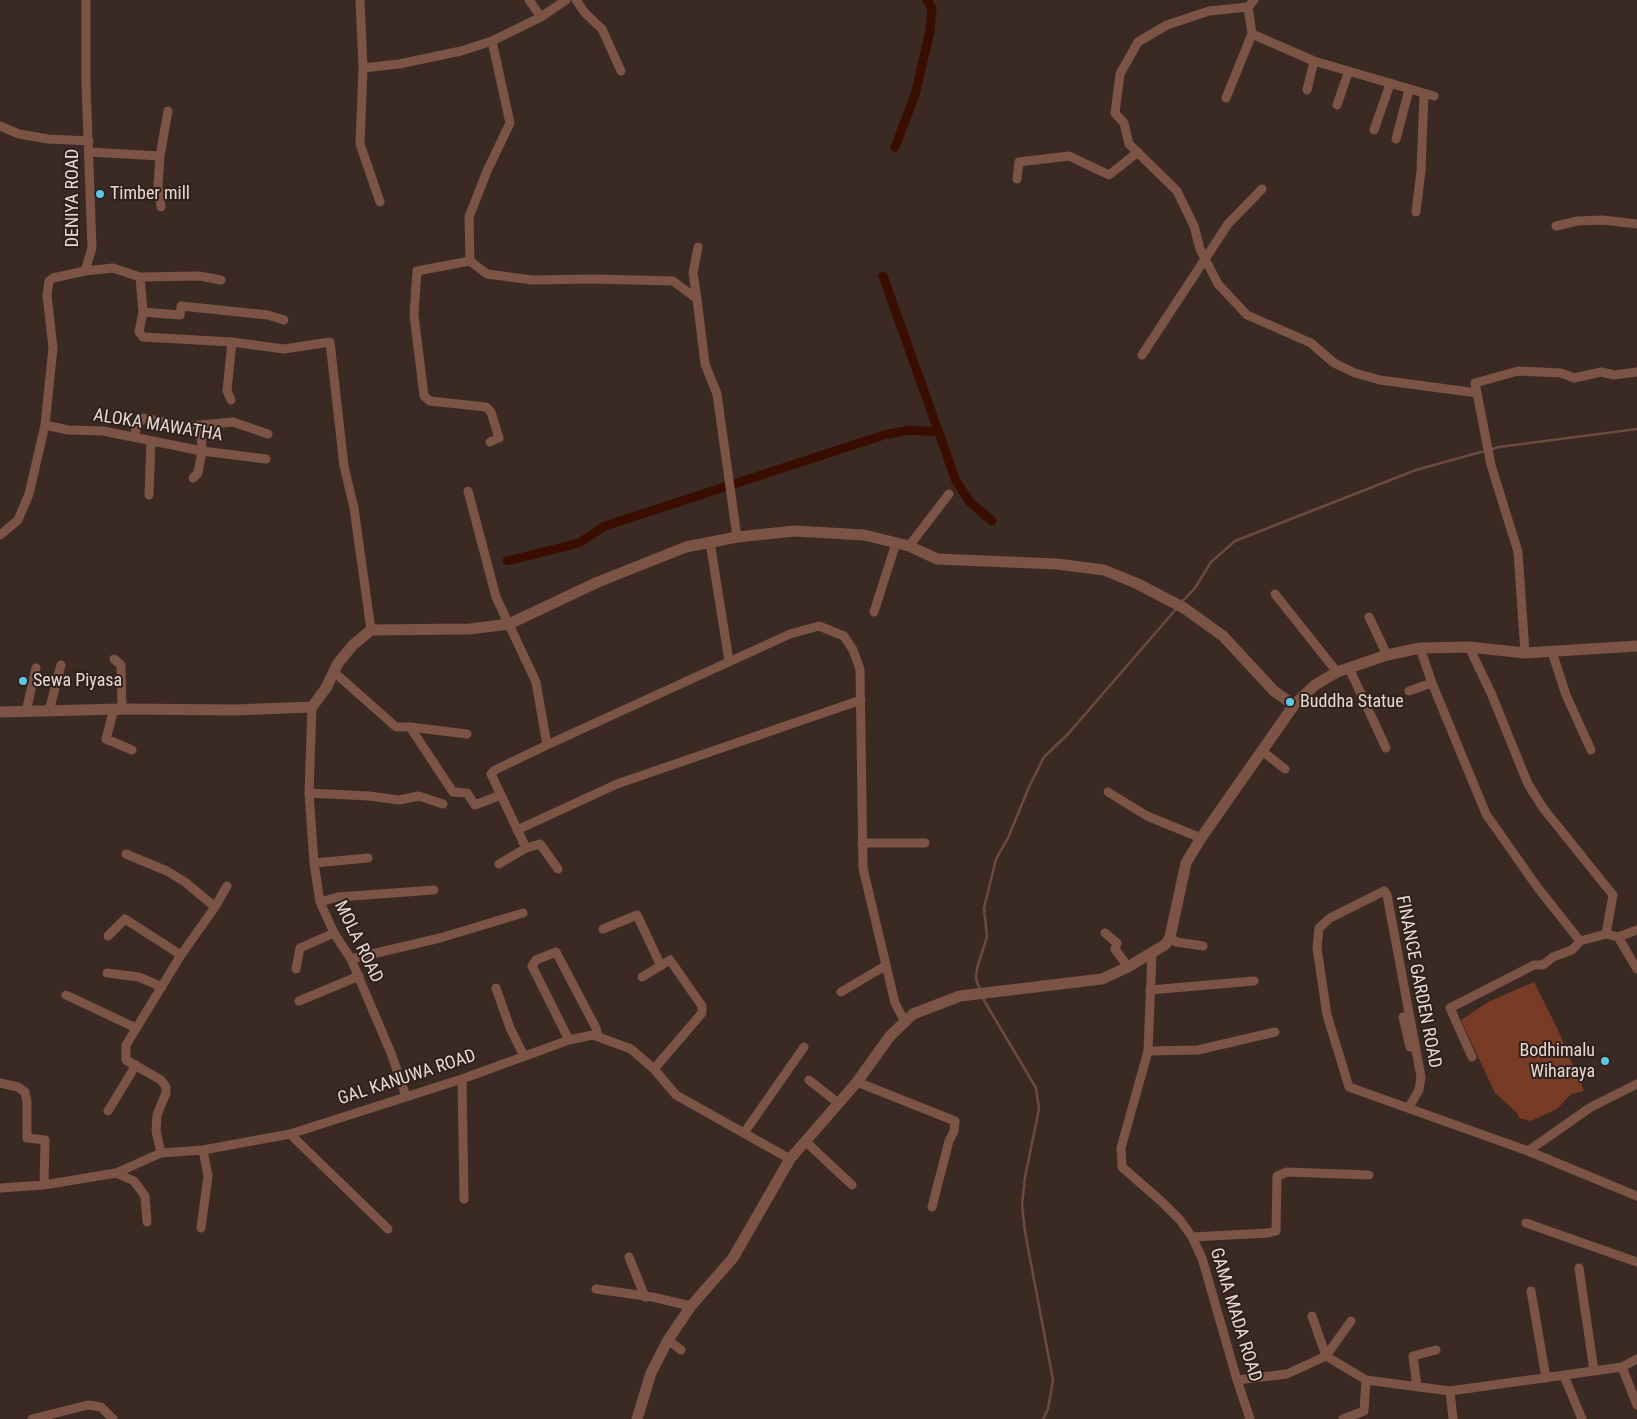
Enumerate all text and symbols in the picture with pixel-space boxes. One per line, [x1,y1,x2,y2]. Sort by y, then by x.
street label: DENIYA ROAD [62,149,84,247]
place label: Timber mill [110,183,190,205]
marker: Timber mill [94,188,106,200]
street label: ALOKA MAWATHA [92,405,224,447]
place label: Sewa Piyasa [33,670,122,692]
marker: Sewa Piyasa [17,675,29,687]
place label: Buddha Statue [1300,691,1404,713]
marker: Buddha Statue [1284,696,1296,708]
street label: FINANCE GARDEN ROAD [1391,894,1445,1070]
street label: MOLA ROAD [329,897,387,987]
place label: Bodhimalu Wiharaya [1519,1040,1595,1082]
street label: GAL KANUWA ROAD [335,1046,479,1110]
marker: Bodhimalu Wiharaya [1599,1055,1611,1067]
street label: GAMA MADA ROAD [1204,1245,1266,1385]

